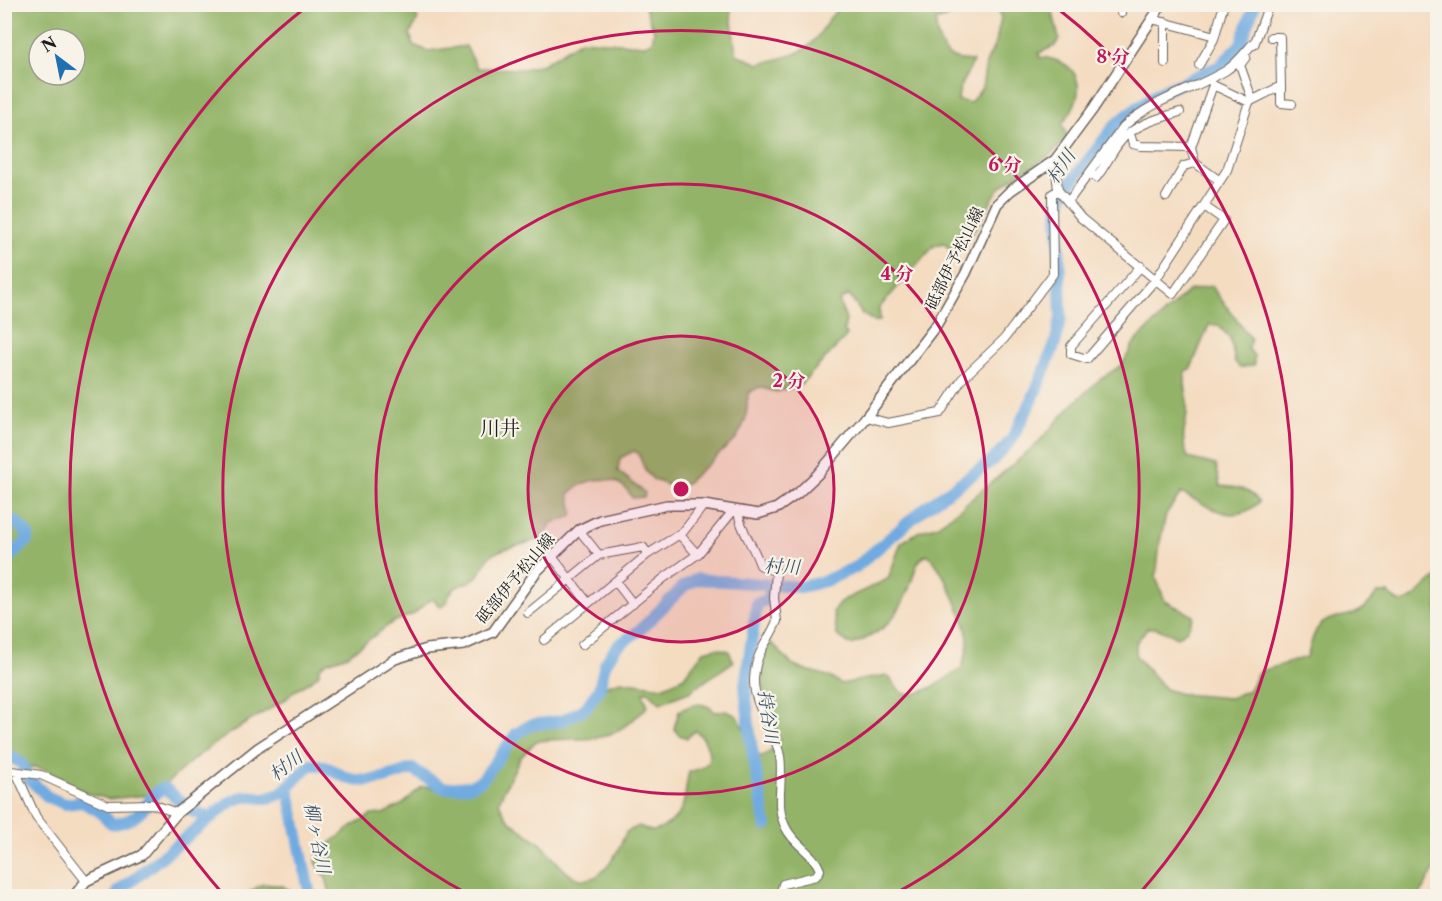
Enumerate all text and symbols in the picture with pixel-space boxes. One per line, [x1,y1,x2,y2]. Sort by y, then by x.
north arrow [27,27,87,87]
text: N [38,32,60,56]
text: 8 分 [1096,46,1130,68]
water label: 村川 [1042,144,1081,188]
text: 6 分 [988,154,1022,176]
street label: 砥部伊予松山線 [920,203,988,313]
text: 4 分 [880,263,914,285]
text: 2 分 [772,370,806,392]
district label: 川井 [480,416,520,440]
centre of rings [671,479,691,499]
street label: 砥部伊予松山線 [471,529,559,627]
water label: 村川 [764,555,802,579]
water label: 持谷川 [753,689,783,747]
water label: 村川 [265,745,309,786]
water label: 柳ヶ谷川 [299,801,335,877]

